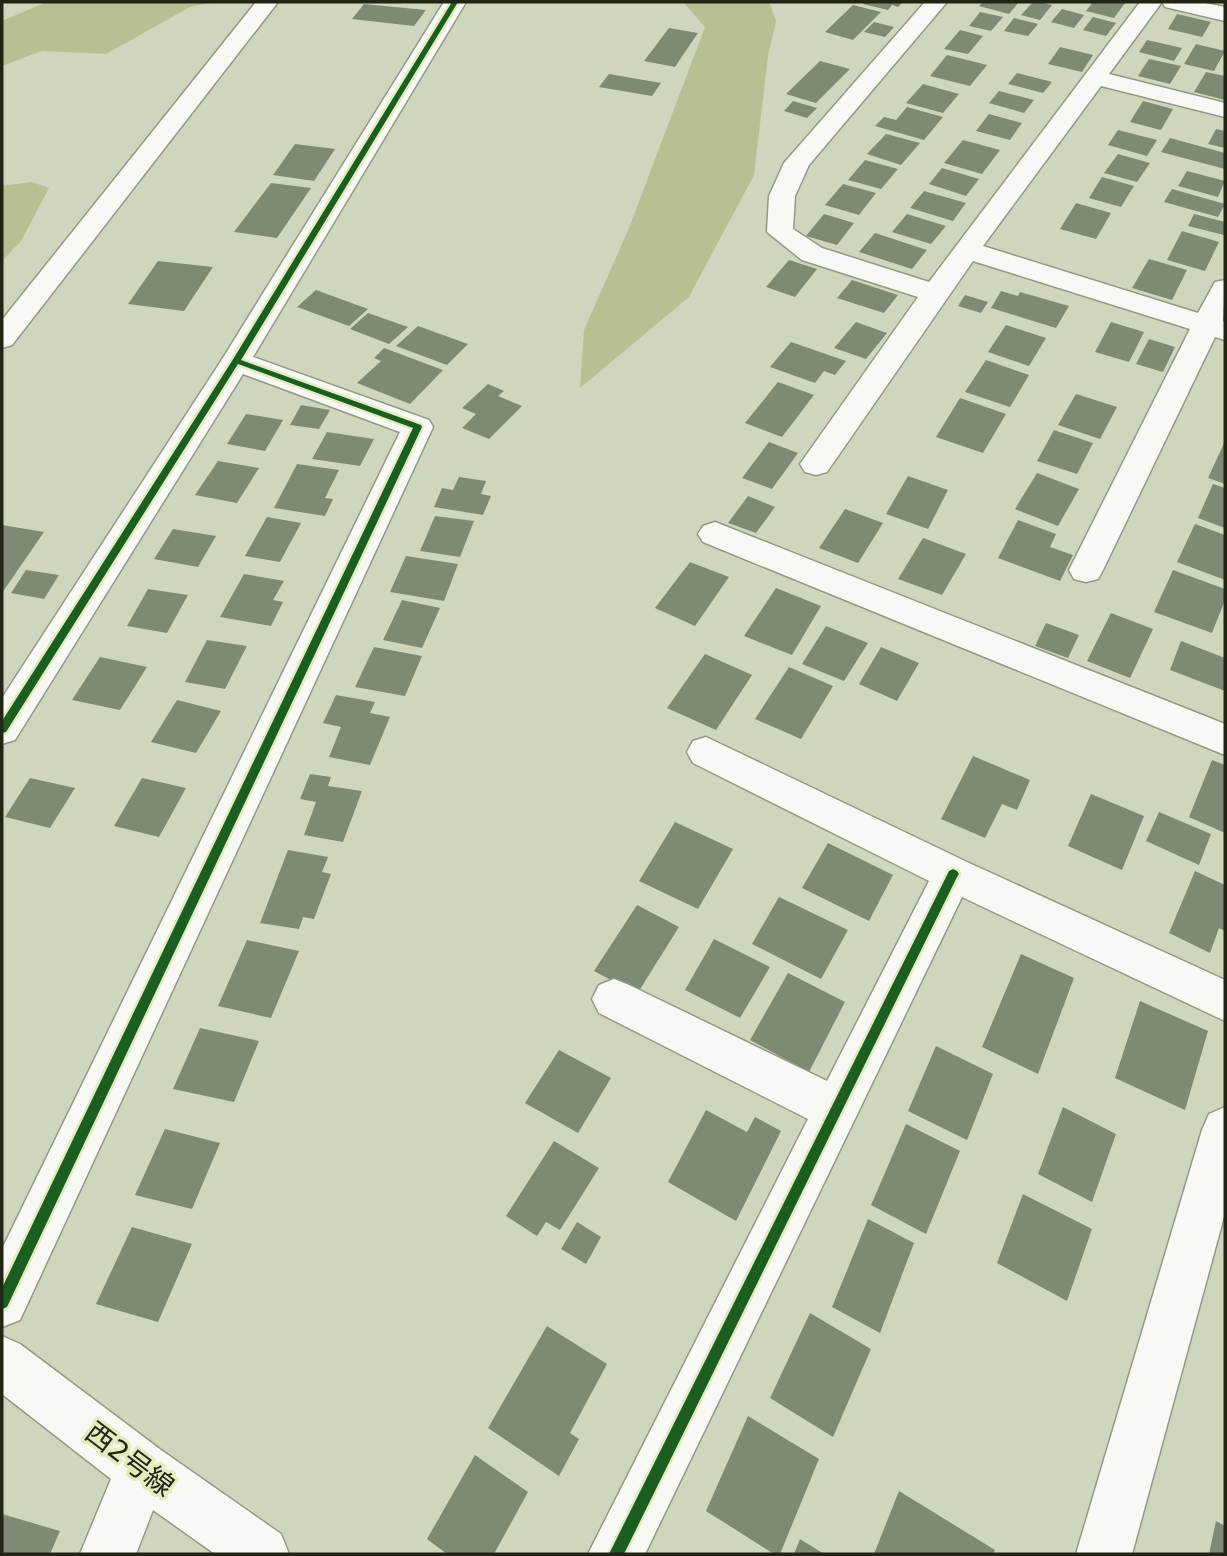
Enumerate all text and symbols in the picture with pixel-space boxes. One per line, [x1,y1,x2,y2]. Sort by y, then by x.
street label: 西2号線 [79,1416,180,1503]

